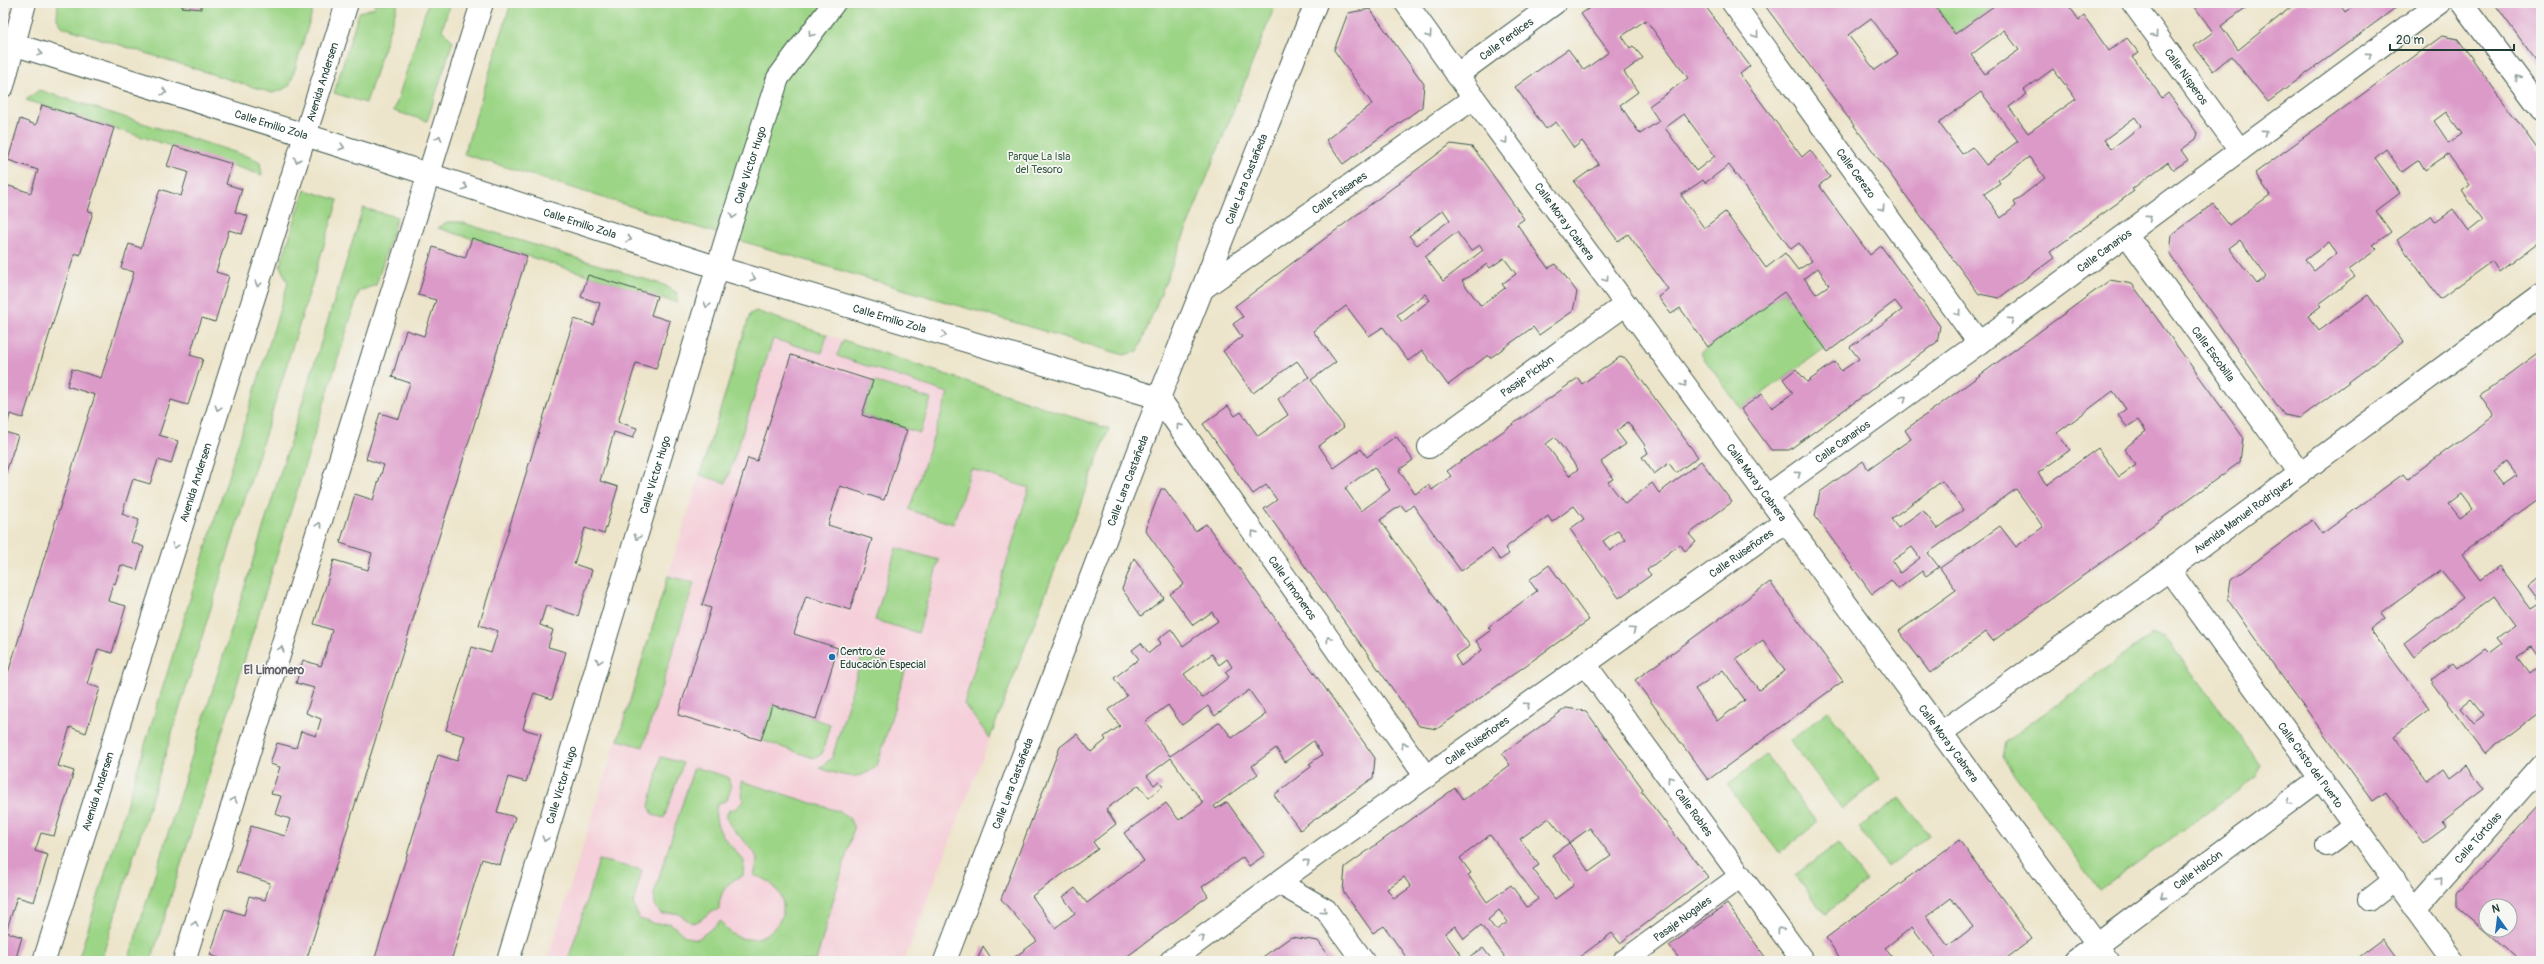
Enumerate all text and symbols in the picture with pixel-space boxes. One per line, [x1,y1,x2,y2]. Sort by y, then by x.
street label: Calle Perdices [1477,15,1536,63]
scale bar [2390,26,2514,52]
one-way arrow [809,30,816,37]
one-way arrow [1751,30,1758,37]
one-way arrow [2151,30,2158,37]
one-way arrow [1424,31,1432,38]
text: 20 m [2396,33,2425,48]
street label: Avenida Andersen [303,41,341,123]
street label: Calle Nísperos [2162,46,2211,107]
one-way arrow [36,48,43,57]
one-way arrow [2365,53,2372,60]
one-way arrow [2515,75,2523,82]
one-way arrow [160,87,167,96]
street label: Calle Emilio Zola [233,107,310,142]
street label: Calle Víctor Hugo [731,124,769,205]
one-way arrow [2260,130,2267,137]
street label: Calle Lara Castañeda [1222,132,1270,226]
one-way arrow [434,135,443,142]
one-way arrow [1500,136,1507,143]
one-way arrow [338,142,345,151]
street label: Calle Cerezo [1834,146,1878,201]
park label: Parque La Isla del Tesoro [1008,150,1070,176]
one-way arrow [293,157,301,164]
street label: Calle Faisanes [1309,169,1369,217]
street label: Calle Mora y Cabrera [1532,180,1598,263]
one-way arrow [461,182,468,191]
one-way arrow [1877,204,1885,211]
street label: Calle Emilio Zola [542,205,618,241]
one-way arrow [730,213,738,220]
one-way arrow [2145,216,2152,223]
street label: Calle Canarios [2074,226,2134,275]
one-way arrow [625,234,632,243]
one-way arrow [749,273,756,282]
one-way arrow [1602,275,1609,282]
one-way arrow [254,281,262,288]
street label: Calle Emilio Zola [851,301,928,335]
one-way arrow [703,302,712,309]
one-way arrow [1953,309,1960,316]
one-way arrow [2006,318,2013,325]
street label: Calle Escobilla [2189,324,2238,384]
one-way arrow [941,330,948,339]
street label: Pasaje Pichón [1498,352,1556,400]
one-way arrow [1679,379,1686,386]
one-way arrow [1899,395,1906,402]
one-way arrow [215,405,223,412]
street label: Calle Canarios [1812,417,1873,466]
one-way arrow [1177,424,1184,431]
street label: Calle Lara Castañeda [1104,433,1151,528]
street label: Calle Víctor Hugo [637,434,673,515]
street label: Avenida Andersen [177,441,214,524]
street label: Calle Mora y Cabrera [1724,441,1790,524]
one-way arrow [1794,472,1801,479]
street label: Avenida Manuel Rodríguez [2191,474,2295,556]
one-way arrow [314,521,323,528]
street label: Calle Ruiseñores [1707,526,1776,580]
one-way arrow [1252,530,1259,537]
one-way arrow [633,533,642,540]
one-way arrow [171,542,180,549]
street label: Calle Limoneros [1266,553,1320,622]
one-way arrow [1629,627,1636,635]
one-way arrow [1326,636,1334,643]
one-way arrow [276,645,284,652]
place label: Centro de Educación Especial [840,645,926,671]
marker: Centro de Educación Especial [827,652,837,662]
one-way arrow [595,658,604,665]
district label: El Limonero [244,663,305,678]
street label: Calle Mora y Cabrera [1916,702,1982,785]
one-way arrow [1523,703,1530,710]
street label: Calle Ruiseñores [1442,713,1511,768]
street label: Calle Cristo del Puerto [2275,720,2346,810]
street label: Calle Lara Castañeda [989,736,1036,831]
one-way arrow [1401,742,1409,749]
street label: Calle Víctor Hugo [543,744,579,825]
street label: Avenida Andersen [79,750,116,833]
one-way arrow [1668,777,1675,784]
street label: Calle Robles [1672,786,1716,839]
one-way arrow [229,796,238,803]
one-way arrow [2287,797,2294,804]
street label: Calle Tórtolas [2452,809,2504,866]
one-way arrow [541,836,550,843]
street label: Calle Halcón [2171,847,2225,892]
one-way arrow [1303,859,1310,866]
one-way arrow [2436,877,2443,884]
one-way arrow [2160,891,2167,898]
street label: Pasaje Nogales [1651,893,1714,944]
north arrow [2478,898,2518,938]
text: N [2491,901,2501,916]
one-way arrow [1319,906,1327,913]
one-way arrow [190,920,199,927]
one-way arrow [1778,927,1785,934]
one-way arrow [1198,936,1205,943]

